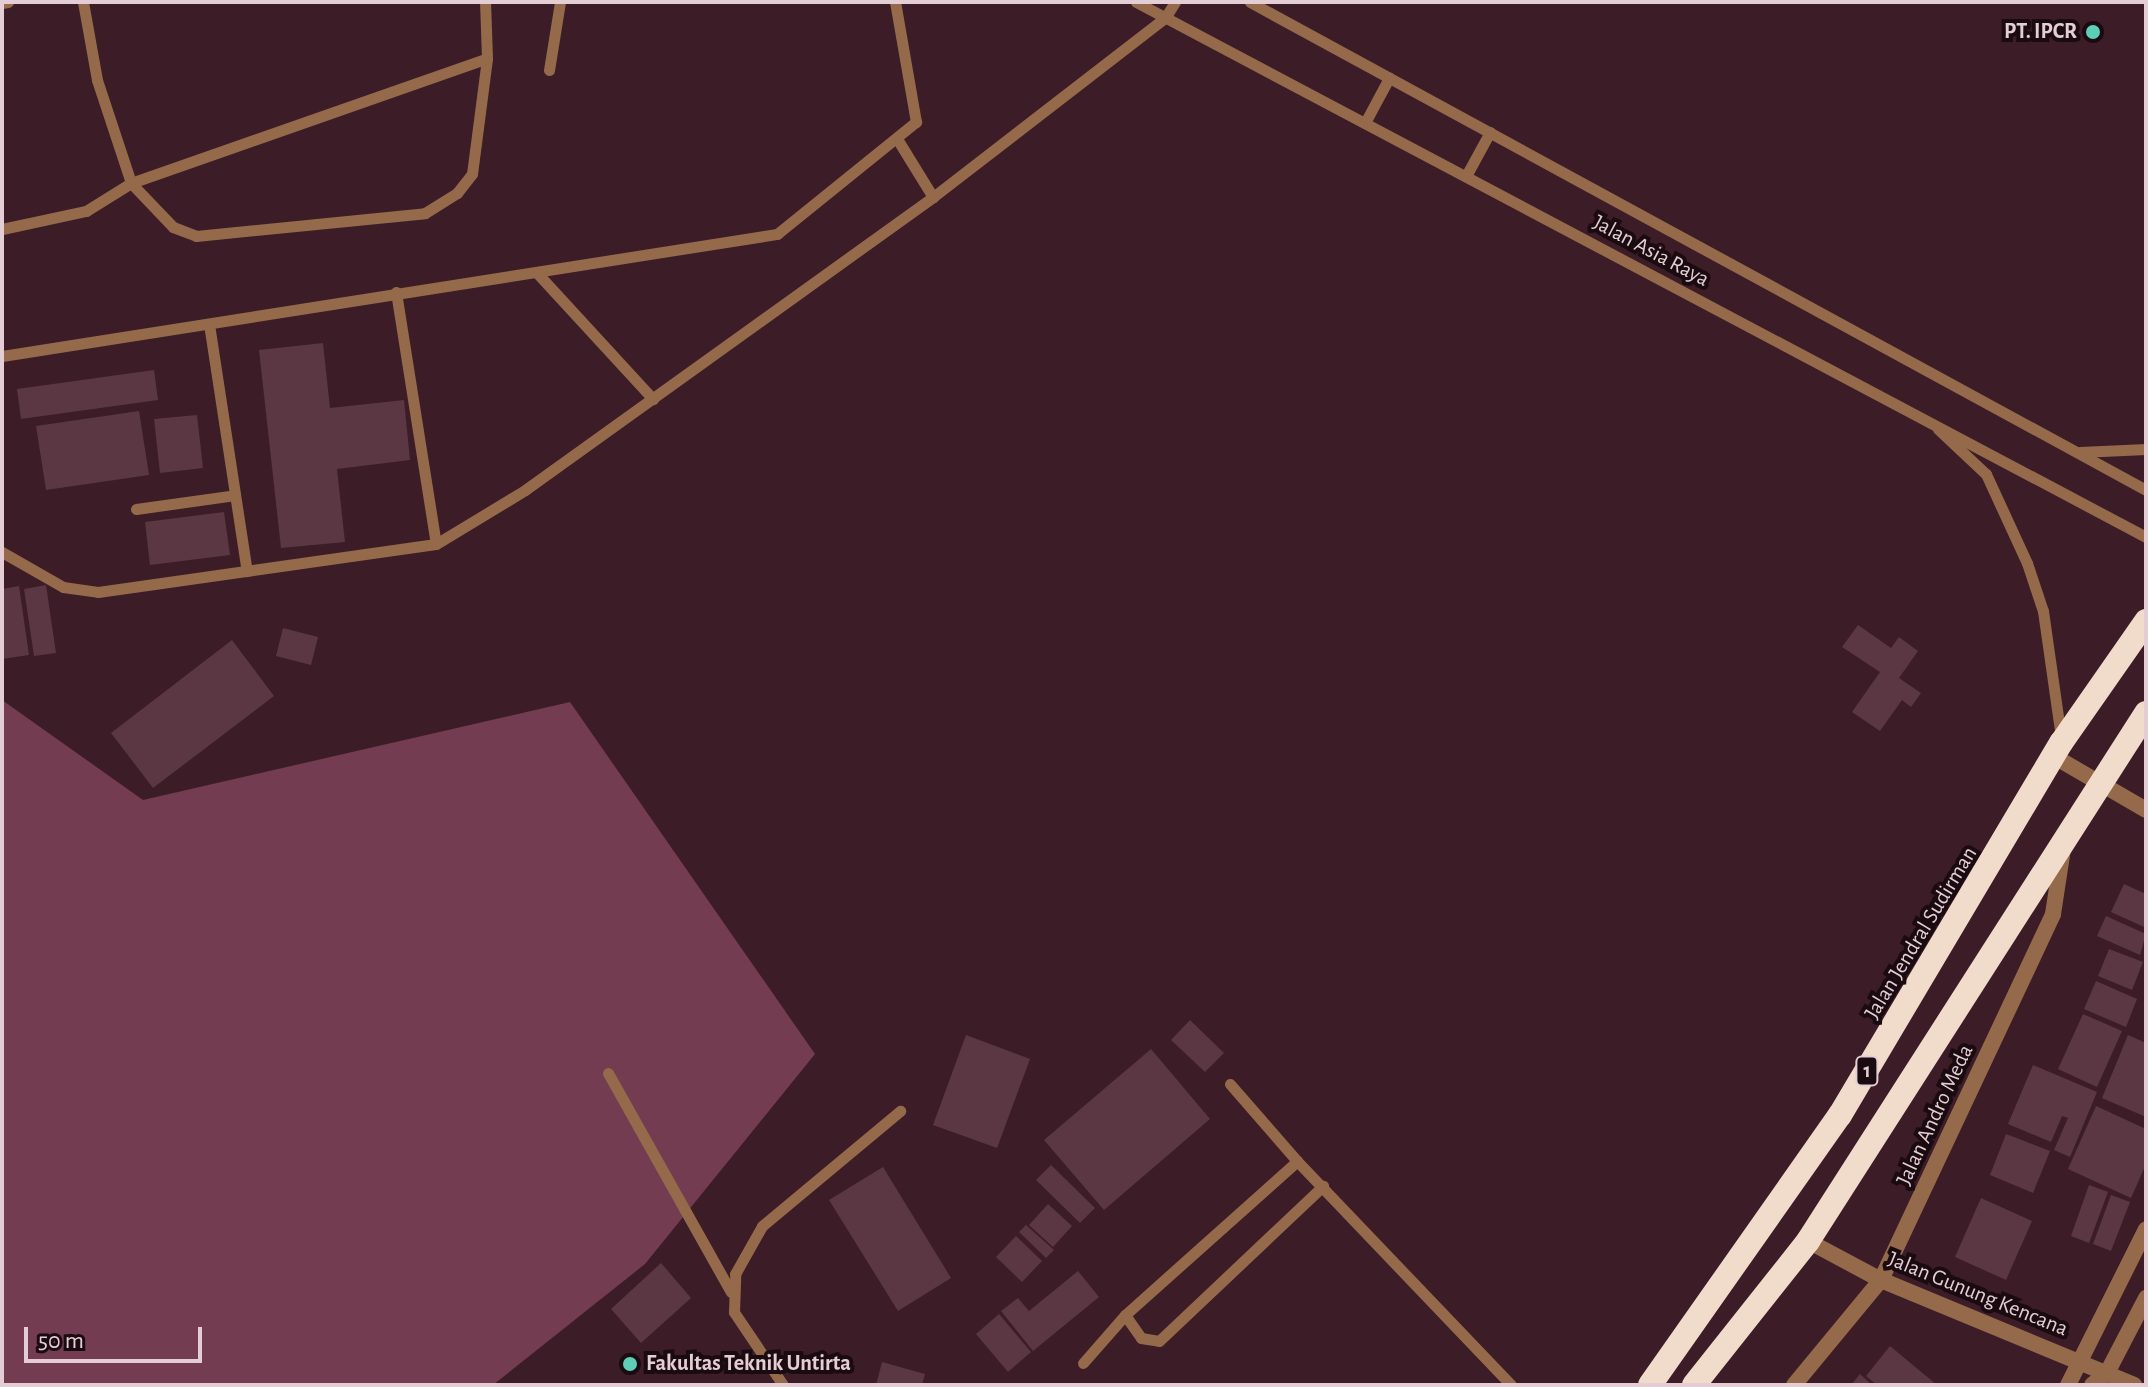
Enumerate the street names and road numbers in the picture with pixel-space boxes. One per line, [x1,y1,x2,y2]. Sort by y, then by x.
street label: Jalan Asia Raya [1588,209,1714,293]
street label: Jalan Jendral Sudirman [1859,842,1983,1024]
street label: Jalan Andro Meda [1891,1040,1979,1190]
road number: 1 [1855,1055,1879,1087]
street label: Jalan Gunung Kencana [1884,1246,2072,1342]

